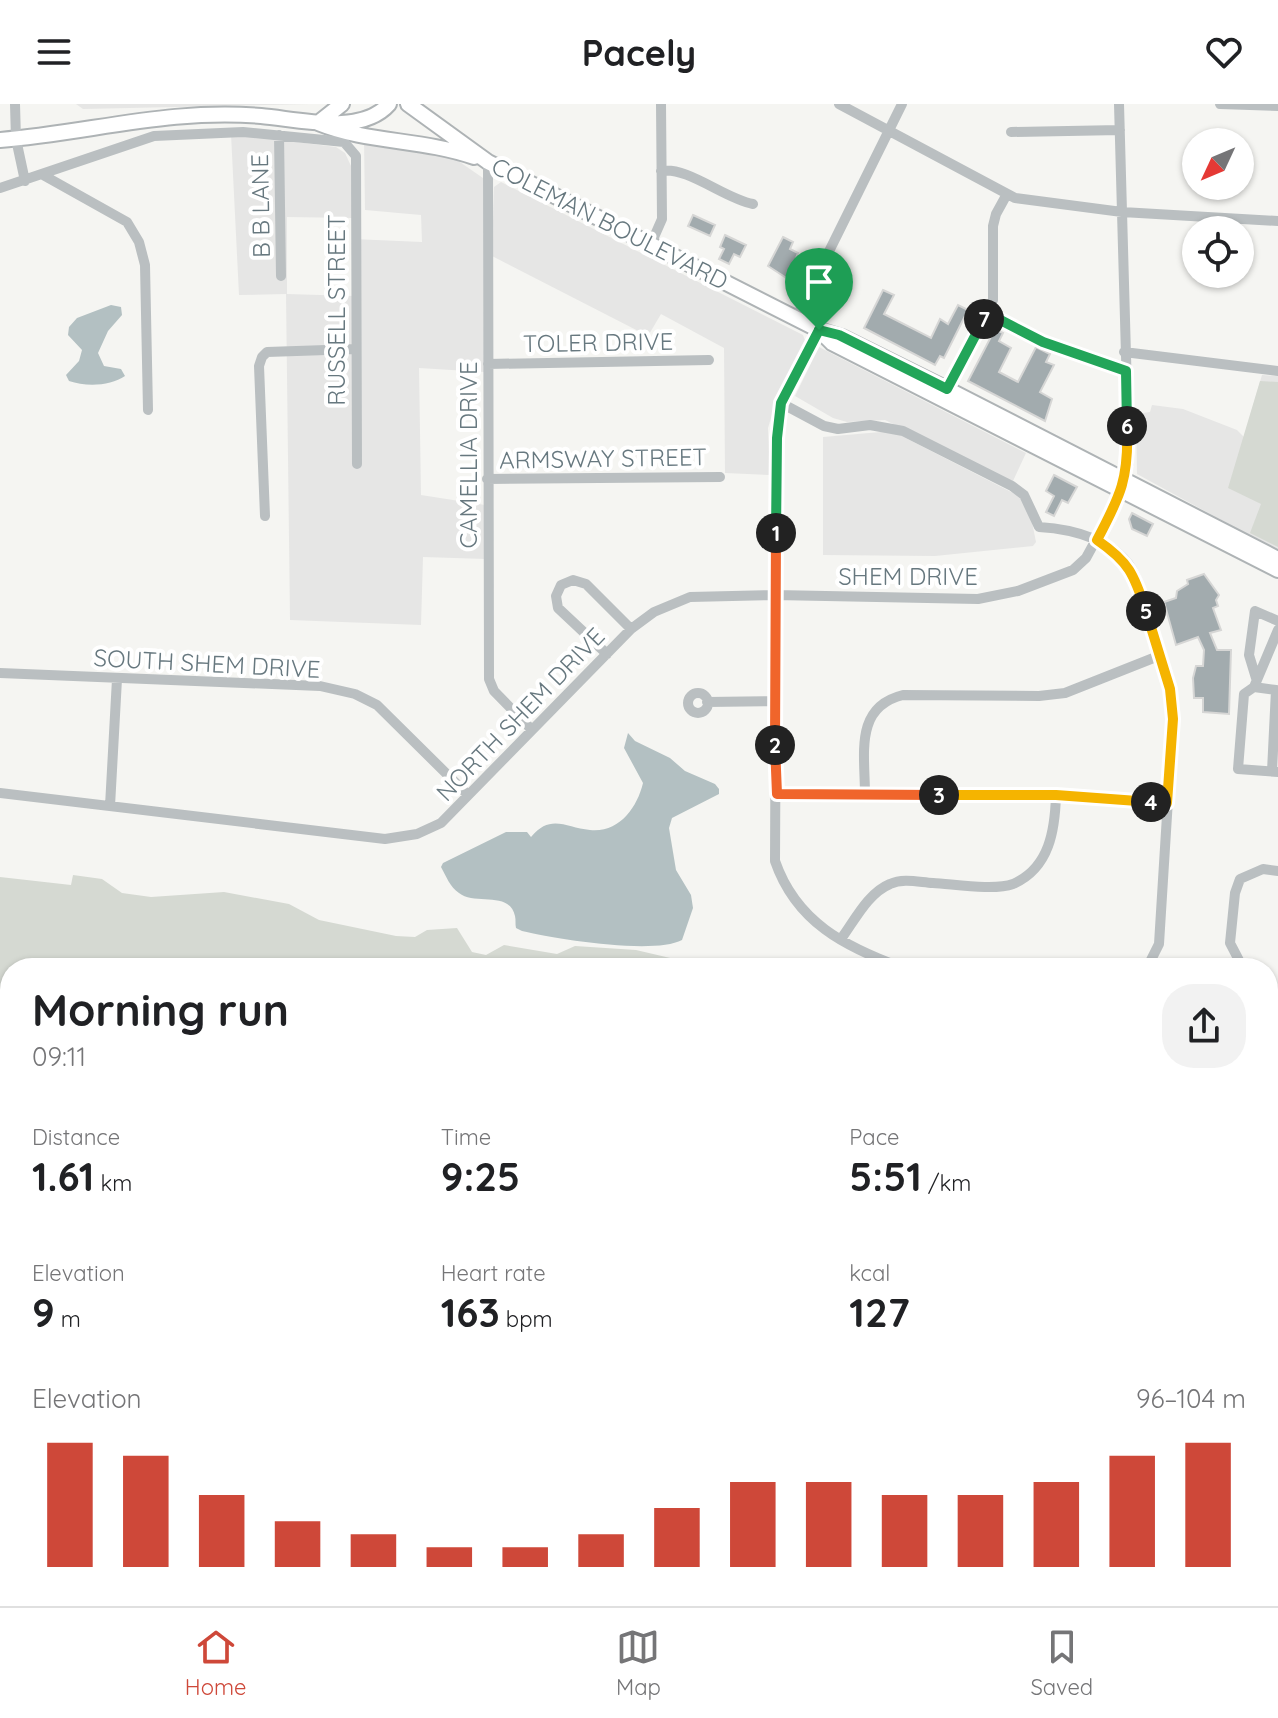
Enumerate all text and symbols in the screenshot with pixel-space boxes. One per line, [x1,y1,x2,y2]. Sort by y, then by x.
icon: menu [32,30,76,74]
text: Pacely [582,30,696,75]
icon: heart [1202,30,1246,74]
north arrow [1182,128,1254,200]
map controls [1182,128,1254,288]
street label: COLEMAN BOULEVARD [487,150,733,296]
street label: B B LANE [244,154,276,258]
street label: RUSSELL STREET [321,214,351,406]
button: locate [1182,216,1254,288]
pin [785,248,853,330]
icon: arrive [797,260,841,304]
pin: 7 [964,299,1004,339]
text: 7 [978,305,990,333]
street label: TOLER DRIVE [523,326,673,358]
street label: CAMELLIA DRIVE [453,361,483,549]
pin: 6 [1107,406,1147,446]
text: 6 [1121,412,1133,440]
street label: ARMSWAY STREET [499,441,707,475]
pin: 1 [756,513,796,553]
text: 1 [772,519,780,547]
street label: SHEM DRIVE [838,561,978,591]
pin: 5 [1126,591,1166,631]
text: 5 [1140,597,1152,625]
street label: NORTH SHEM DRIVE [429,621,611,807]
street label: SOUTH SHEM DRIVE [93,642,321,684]
pin: 2 [755,725,795,765]
text: 2 [769,731,781,759]
pin: 3 [919,775,959,815]
text: 3 [933,781,945,809]
pin: 4 [1131,782,1171,822]
text: 4 [1145,788,1157,816]
text: Morning run [32,982,289,1037]
button: share [1162,984,1246,1068]
text: 09:11 [32,1040,86,1073]
text: Distance [32,1123,120,1151]
text: Time [441,1123,491,1151]
text: Pace [849,1123,900,1151]
text: 1.61 [32,1151,94,1201]
text: 9:25 [441,1151,520,1201]
text: 5:51 [849,1151,922,1201]
text: km [94,1169,132,1197]
text: /km [922,1169,971,1197]
text: Elevation [32,1259,125,1287]
text: Heart rate [441,1259,546,1287]
text: kcal [849,1259,890,1287]
text: 9 [32,1287,55,1337]
text: 163 [441,1287,500,1337]
text: 127 [849,1287,910,1337]
text: m [55,1305,81,1333]
text: bpm [500,1305,553,1333]
text: Elevation [32,1382,142,1415]
text: 96–104 m [1136,1382,1246,1415]
tab: Home [185,1625,246,1701]
tab: Map [616,1625,661,1701]
tab: Saved [1030,1625,1093,1701]

